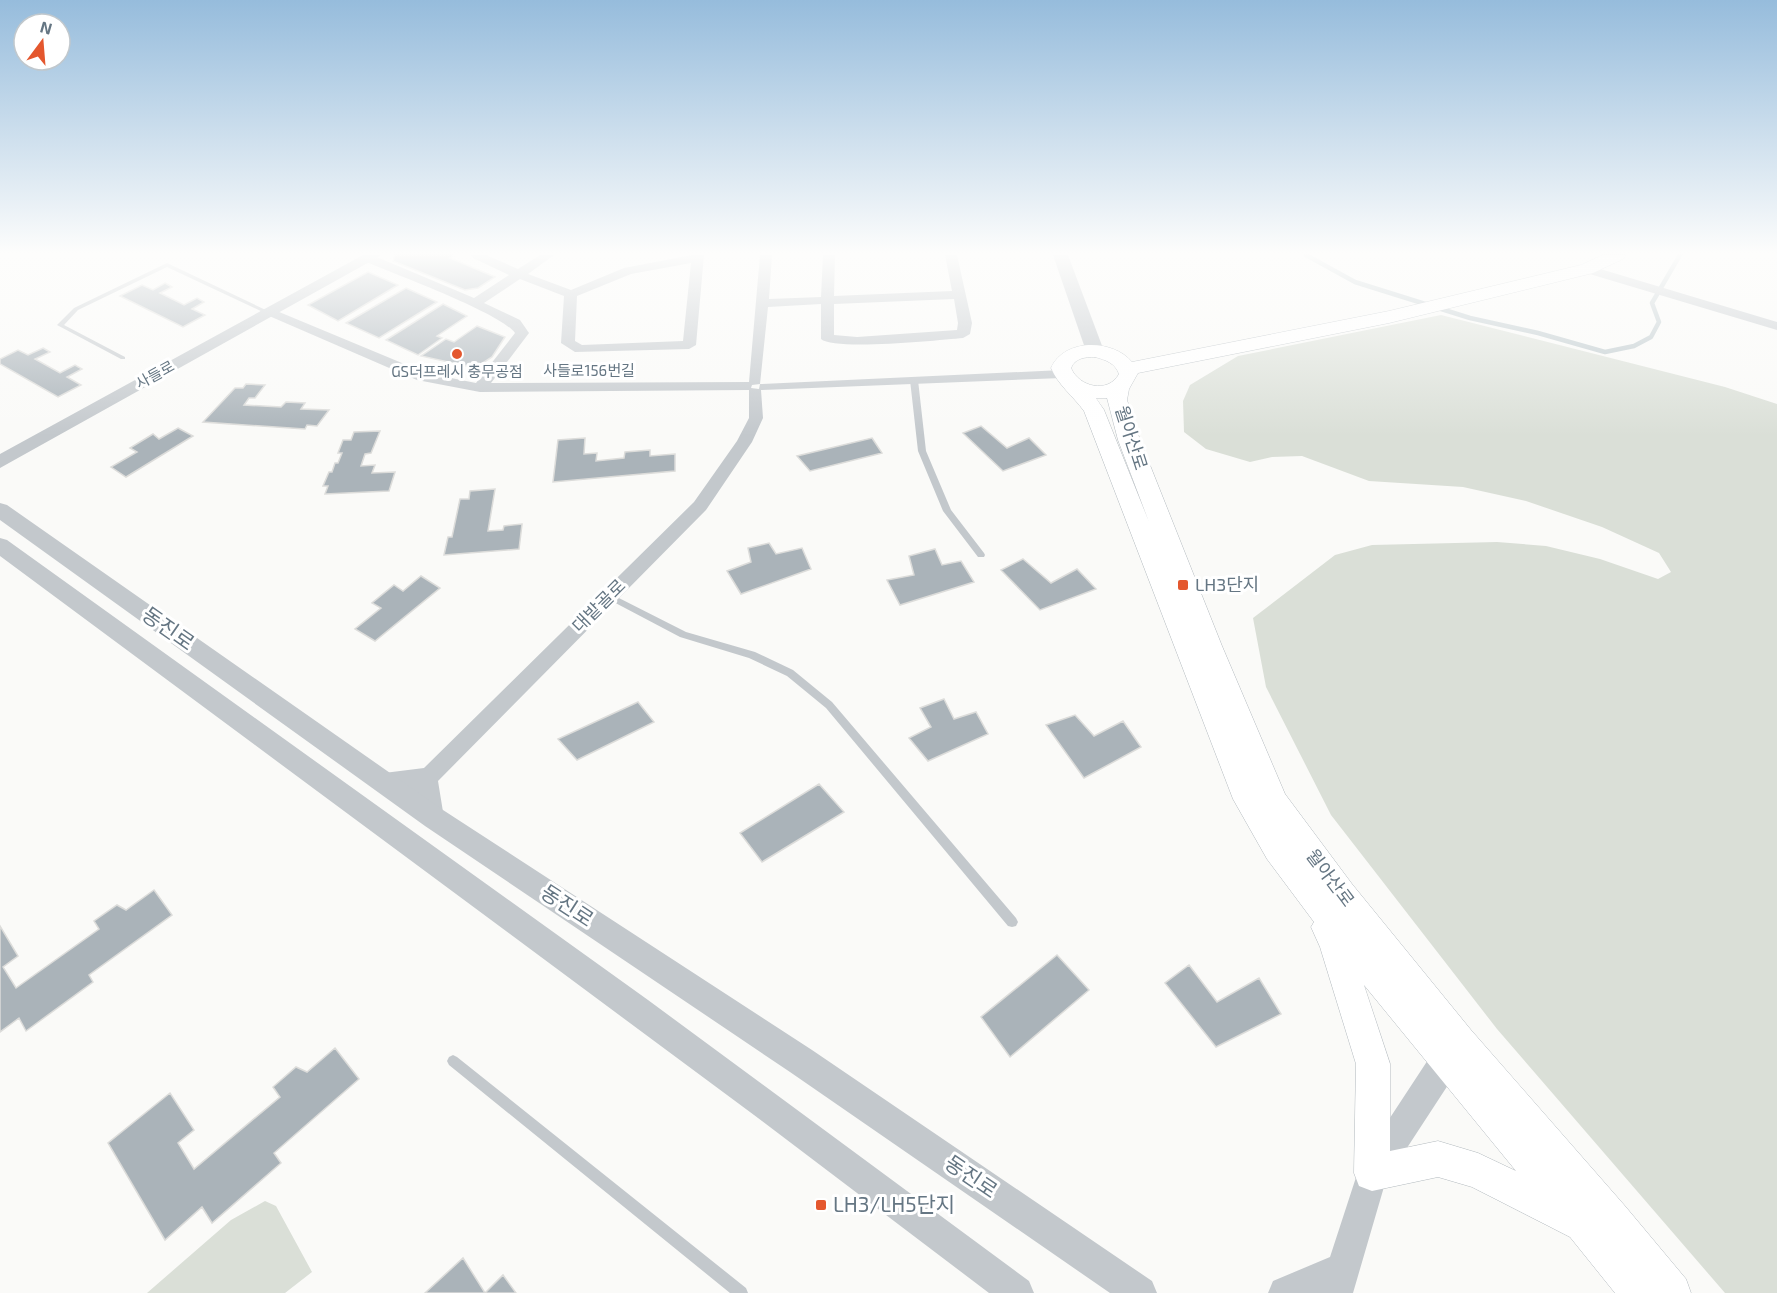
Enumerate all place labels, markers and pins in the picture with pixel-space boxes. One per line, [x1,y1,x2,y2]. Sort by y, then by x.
marker: GS더프레시 충무공점 [450,347,464,361]
place label: GS더프레시 충무공점 [391,362,523,380]
place label: LH3단지 [1195,573,1259,595]
marker: LH3단지 [1176,578,1190,592]
place label: LH3/LH5단지 [833,1191,955,1216]
marker: LH3/LH5단지 [814,1198,828,1212]

